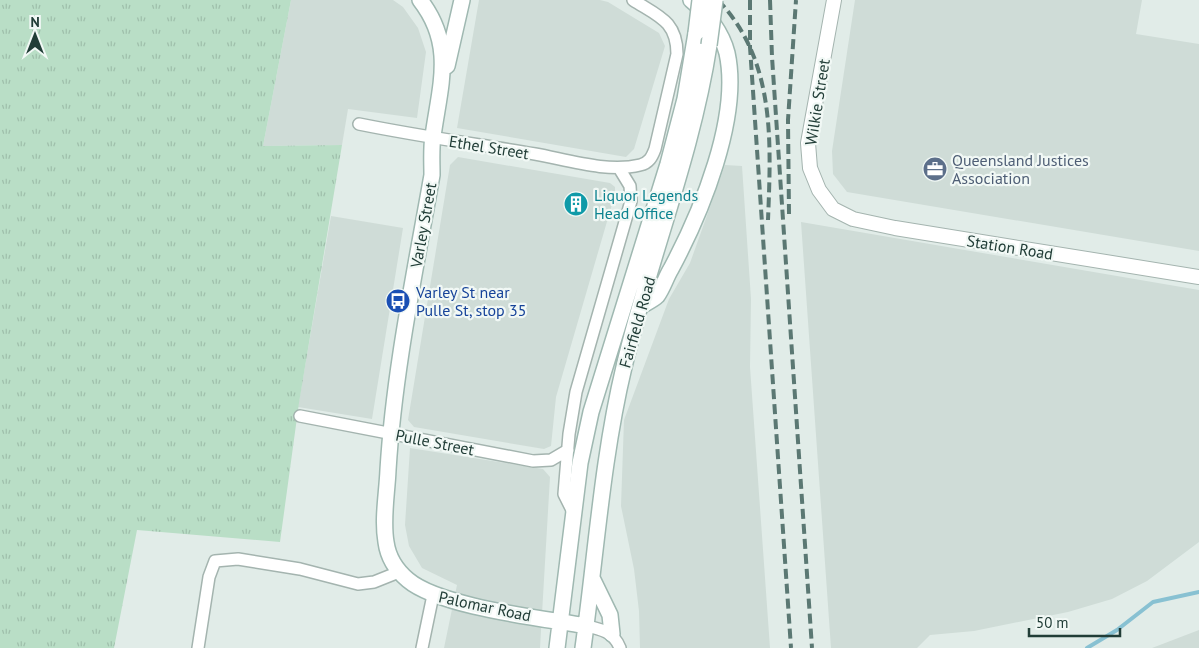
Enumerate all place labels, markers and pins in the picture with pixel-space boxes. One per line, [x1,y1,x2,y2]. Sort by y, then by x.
place label: Queensland Justices Association [952,150,1089,188]
office icon: Queensland Justices Association [922,156,948,182]
place label: Liquor Legends Head Office [594,185,698,223]
building icon: Liquor Legends Head Office [563,191,589,217]
place label: Varley St near Pulle St, stop 35 [415,282,526,320]
bus stop icon: Varley St near Pulle St, stop 35 [385,288,411,314]

